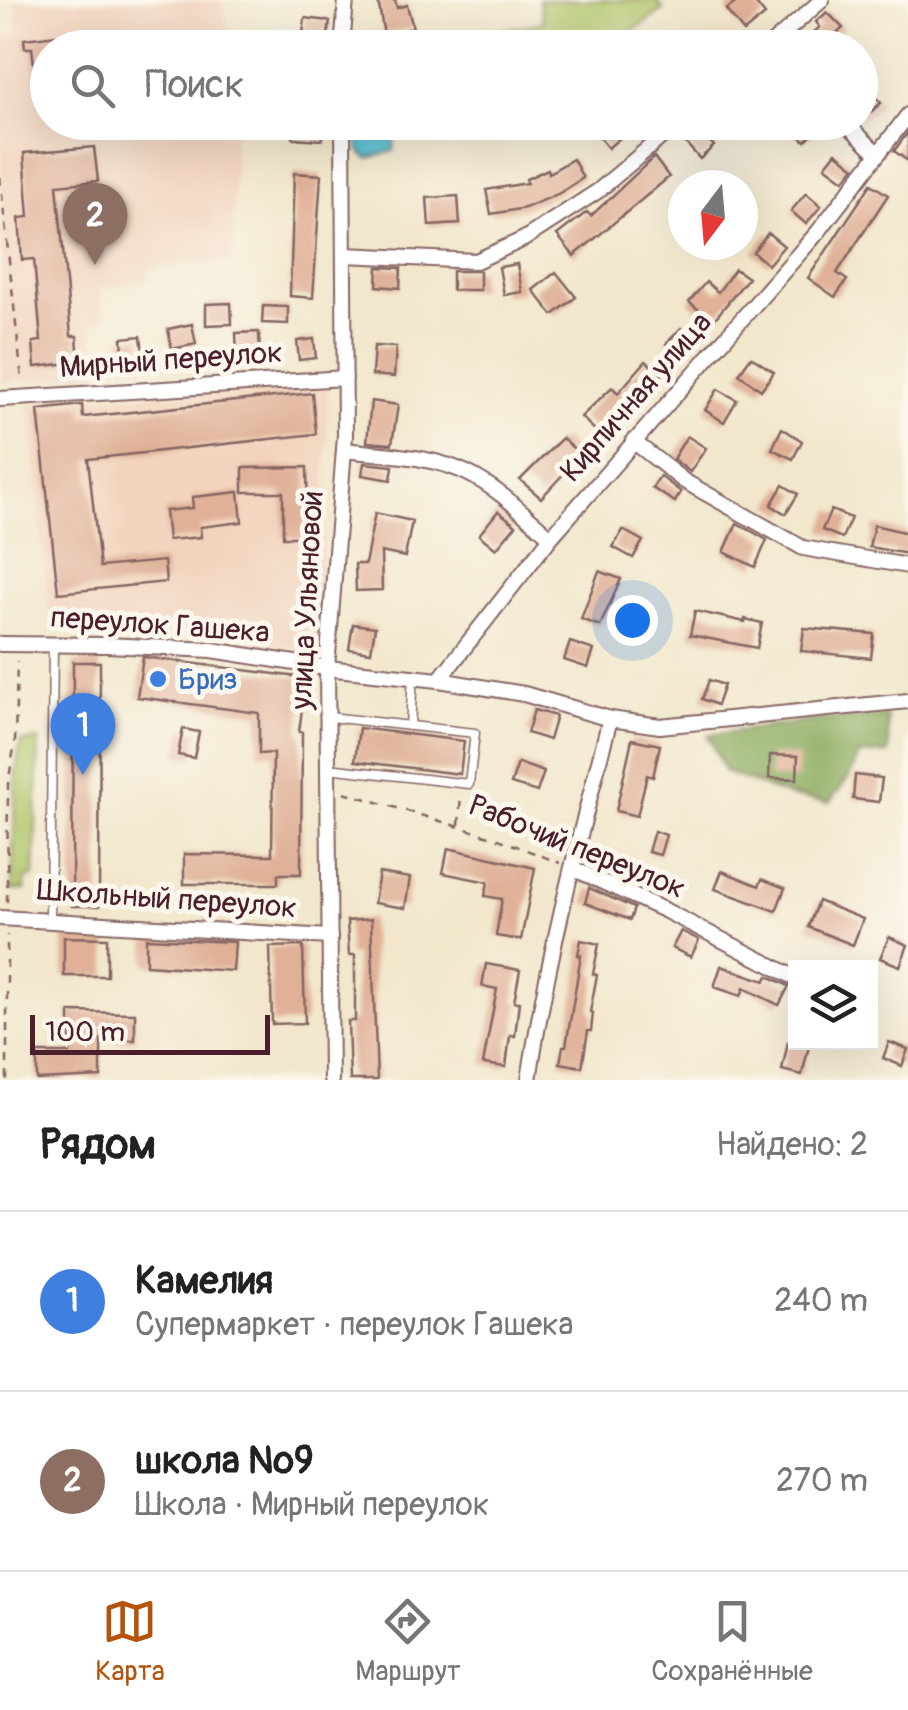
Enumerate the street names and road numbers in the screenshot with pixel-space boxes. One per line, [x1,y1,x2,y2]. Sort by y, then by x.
street label: Кирпичная улица [552,305,720,489]
street label: Мирный переулок [58,334,284,386]
street label: улица Ульяновой [283,490,331,711]
street label: переулок Гашека [49,599,271,651]
street label: Рабочий переулок [463,787,691,907]
street label: Школьный переулок [36,871,298,927]

